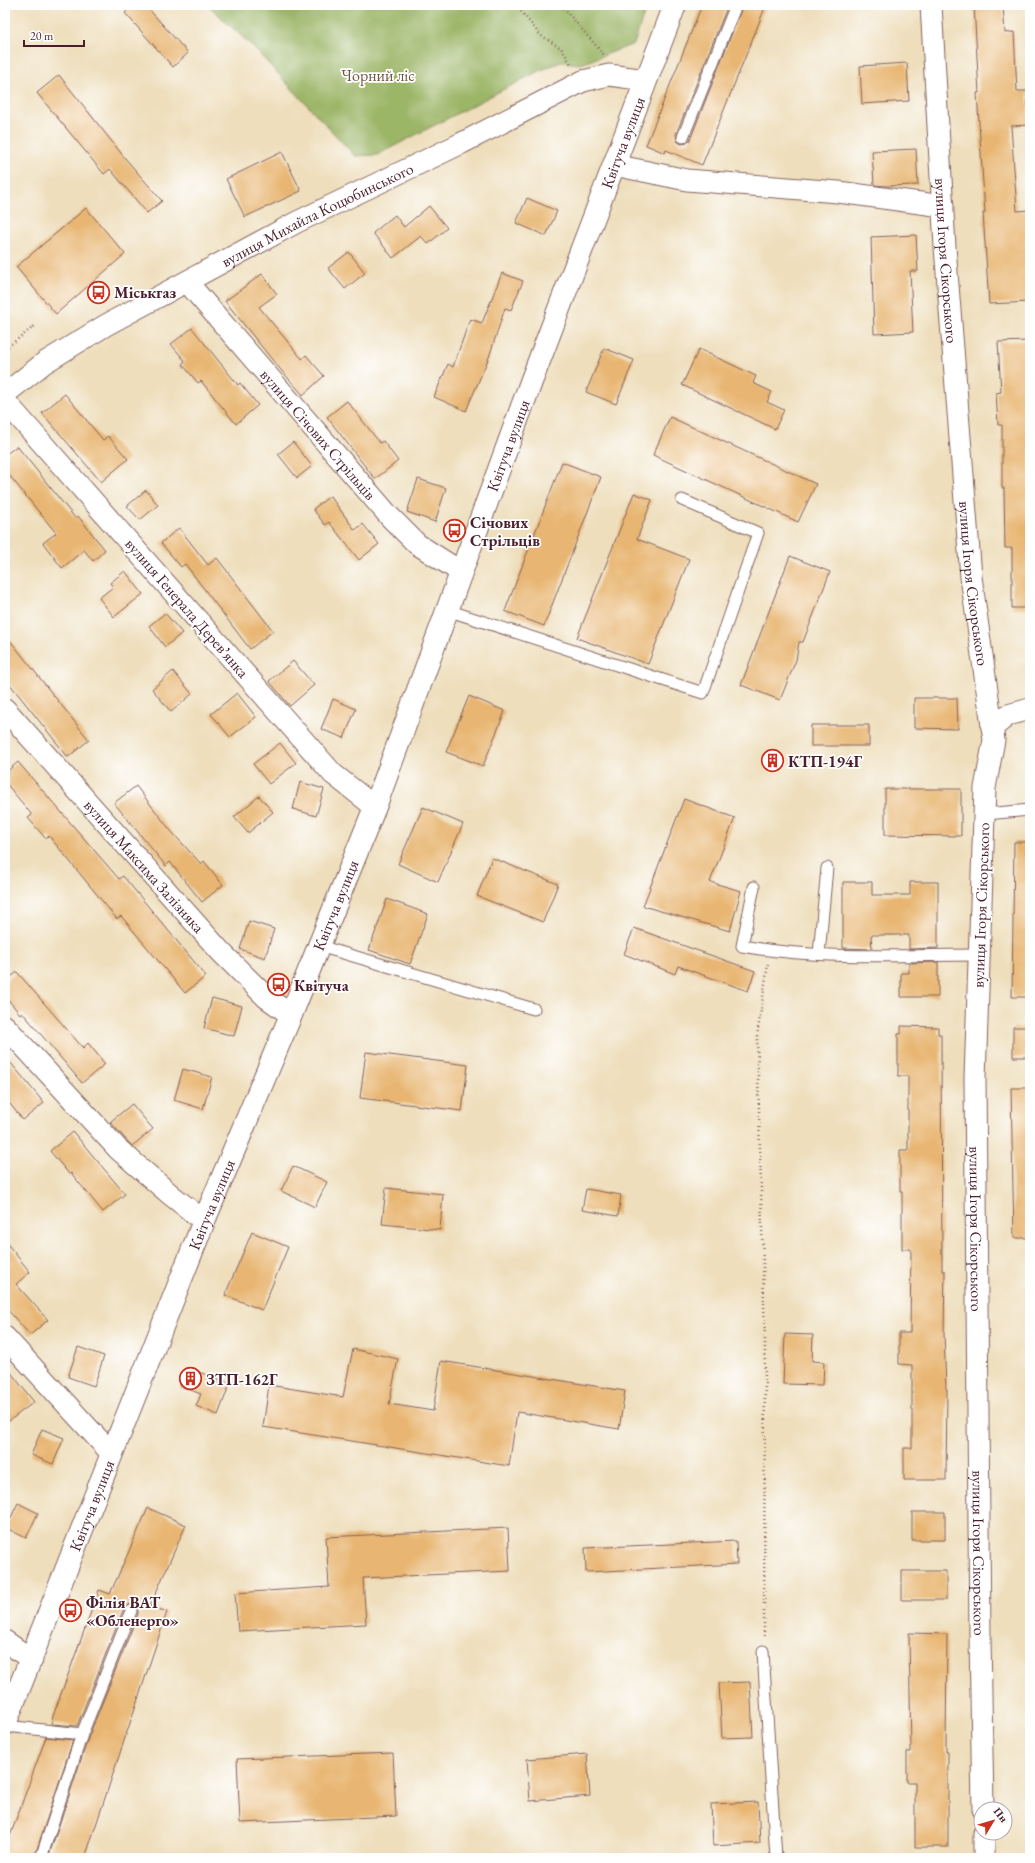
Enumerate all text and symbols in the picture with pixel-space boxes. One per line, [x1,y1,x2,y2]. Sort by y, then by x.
scale bar [24,22,84,48]
text: 20 m [30,28,54,44]
park label: Чорний ліс [341,65,415,86]
street label: Квітуча вулиця [595,94,649,191]
street label: вулиця Михайла Коцюбинського [217,157,417,271]
street label: вулиця Ігоря Сікорського [931,177,963,344]
bus stop icon: Міськгаз [86,279,112,305]
place label: Міськгаз [114,282,176,303]
street label: вулиця Січових Стрільців [256,364,381,504]
street label: Квітуча вулиця [481,397,534,494]
street label: вулиця Ігоря Сікорського [955,500,994,667]
place label: Січових Стрільців [470,512,540,551]
bus stop icon: Січових Стрільців [442,518,468,544]
street label: вулиця Генерала Деревʼянка [121,534,254,683]
building icon: КТП-194Г [760,748,786,774]
place label: КТП-194Г [788,751,862,772]
street label: вулиця Максима Залізняка [80,795,210,938]
street label: вулиця Ігоря Сікорського [968,822,994,988]
street label: Квітуча вулиця [308,857,363,954]
bus stop icon: Квітуча [265,972,291,998]
place label: Квітуча [294,975,350,996]
street label: вулиця Ігоря Сікорського [965,1146,988,1312]
street label: Квітуча вулиця [183,1156,239,1253]
building icon: ЗТП-162Г [177,1366,203,1392]
place label: ЗТП-162Г [206,1369,278,1390]
street label: Квітуча вулиця [64,1457,119,1554]
street label: вулиця Ігоря Сікорського [968,1470,990,1636]
place label: Філія ВАТ «Обленерго» [86,1592,179,1631]
bus stop icon: Філія ВАТ «Обленерго» [58,1598,84,1624]
north arrow [973,1801,1013,1841]
text: Пн [991,1805,1011,1826]

